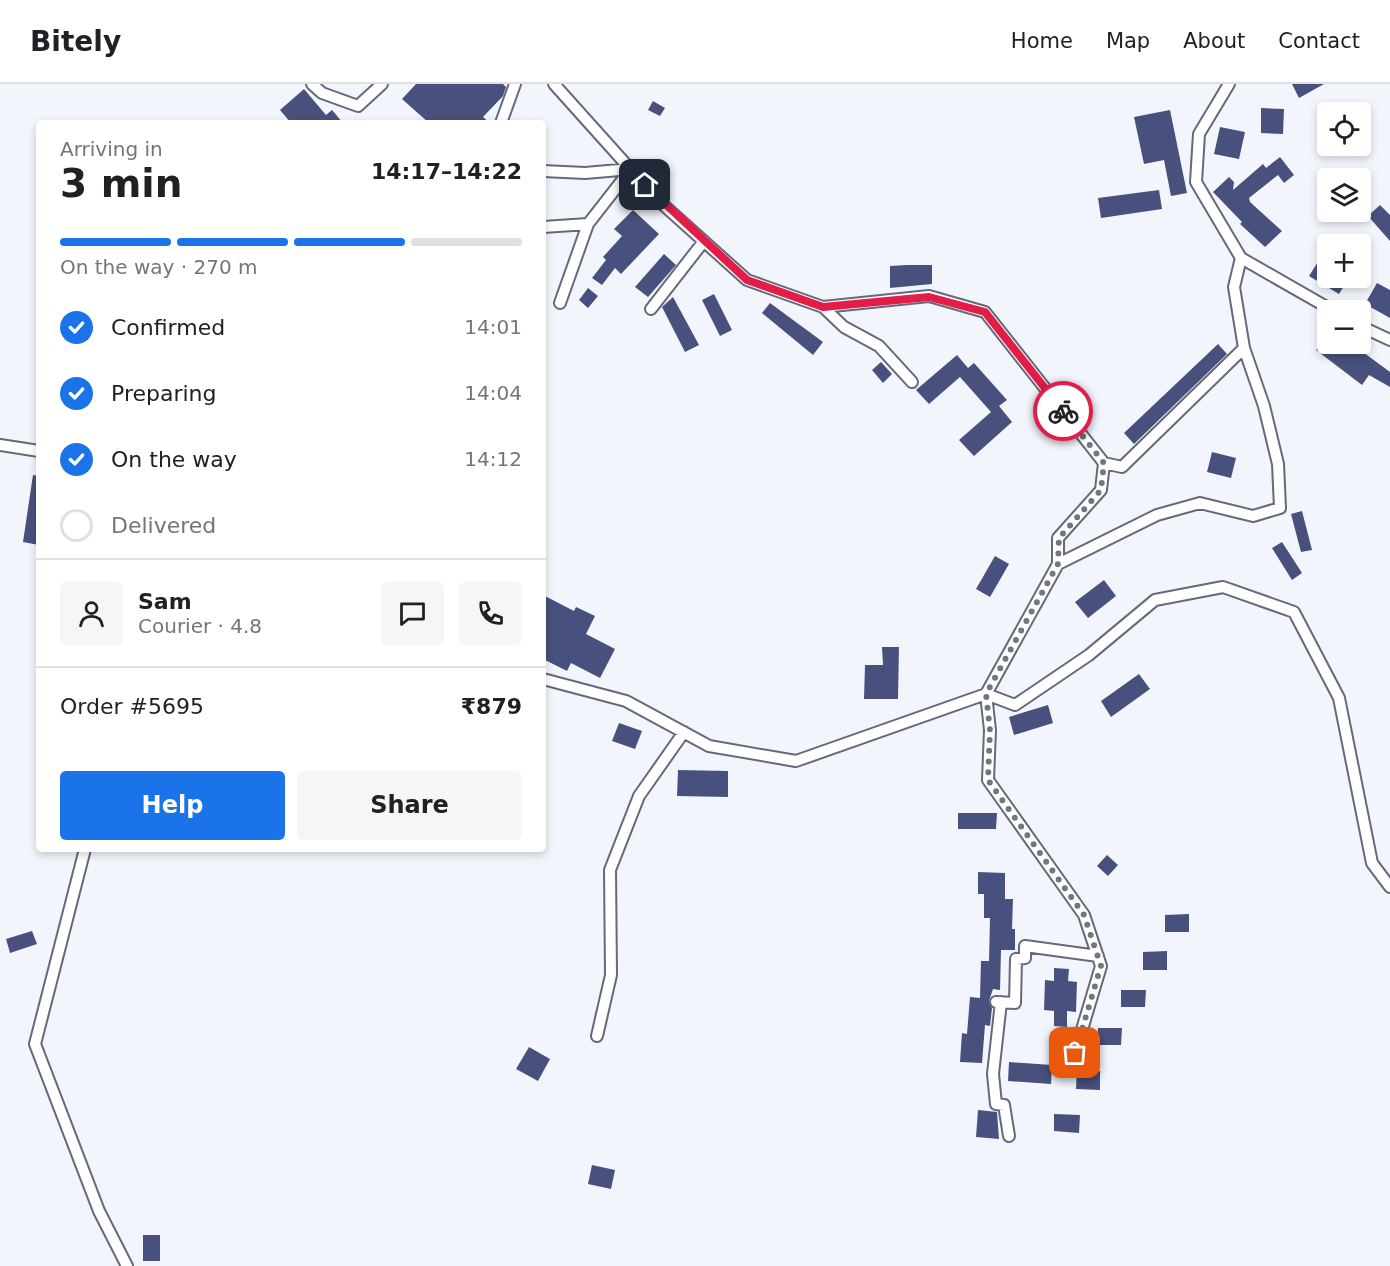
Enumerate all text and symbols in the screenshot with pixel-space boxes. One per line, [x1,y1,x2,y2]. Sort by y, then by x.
text: Bitely [30,25,121,58]
text: Home [1011,29,1073,53]
text: Map [1106,29,1150,53]
text: About [1183,29,1245,53]
text: Contact [1278,29,1360,53]
map controls [1317,102,1371,354]
button: locate [1317,102,1371,156]
text: Arriving in [60,137,163,161]
text: 14:17–14:22 [371,159,522,184]
pin [619,159,670,210]
text: 3 min [60,161,182,206]
icon: home [628,168,661,201]
button: layers [1317,168,1371,222]
button: + [1317,234,1371,288]
text: On the way · 270 m [60,255,258,279]
button: − [1317,300,1371,354]
icon: check [60,311,93,344]
text: Confirmed [111,315,225,340]
text: 14:01 [464,315,522,339]
icon: check [60,377,93,410]
text: Preparing [111,381,217,406]
text: 14:04 [464,381,522,405]
courier [1033,381,1093,441]
icon: bike [1047,395,1080,428]
icon: check [60,443,93,476]
text: On the way [111,447,237,472]
text: 14:12 [464,447,522,471]
text: Delivered [111,513,216,538]
button: person [60,582,123,645]
button: chat [381,582,444,645]
button: phone [459,582,522,645]
text: Sam [138,589,192,614]
text: Courier · 4.8 [138,614,262,638]
text: Order #5695 [60,694,204,719]
text: ₹879 [461,694,522,719]
button: Help [60,771,285,840]
button: Share [297,771,522,840]
pin [1049,1027,1100,1078]
icon: bag [1058,1036,1091,1069]

